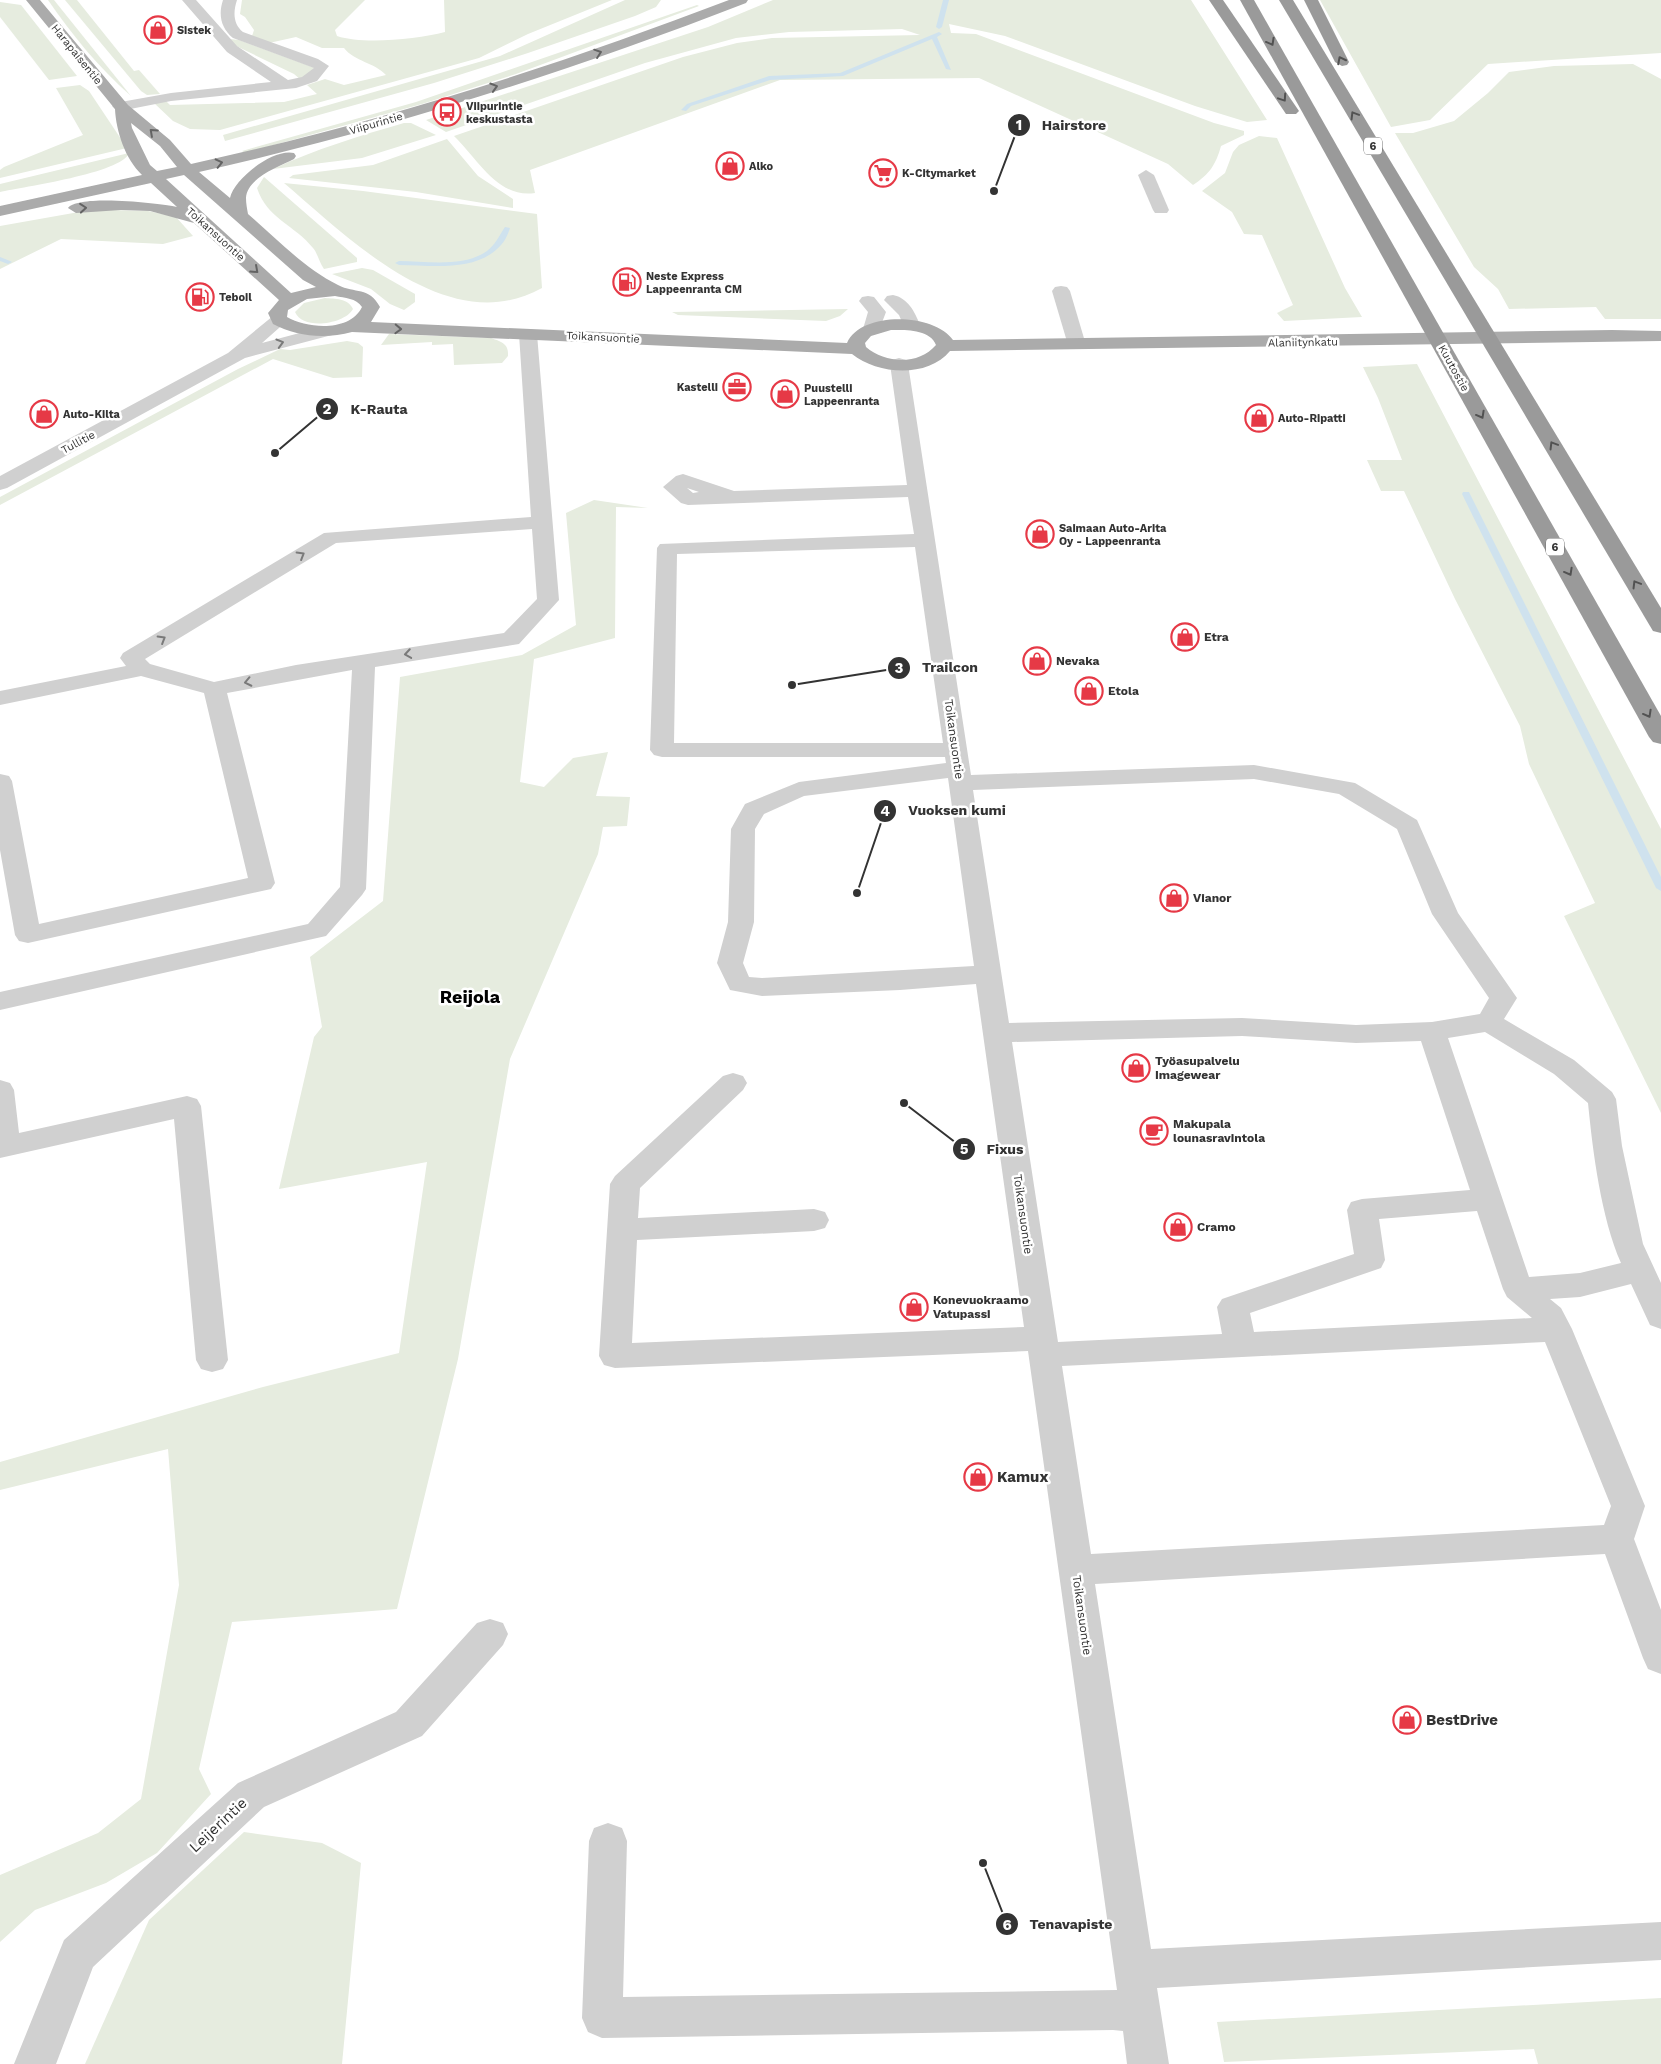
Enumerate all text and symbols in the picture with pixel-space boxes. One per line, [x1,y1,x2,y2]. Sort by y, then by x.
shop icon: Sistek [143,15,173,45]
street label: Harapaisentie [48,22,105,87]
place label: Sistek [177,24,211,37]
one-way arrow [1265,37,1275,46]
one-way arrow [593,49,602,59]
one-way arrow [1337,56,1347,65]
one-way arrow [489,82,497,92]
one-way arrow [1276,93,1286,102]
bus stop icon: Viipurintie keskustasta [432,97,462,127]
place label: Viipurintie keskustasta [466,100,533,126]
street label: Viipurintie [348,110,404,137]
callout: Hairstore [1007,111,1116,140]
one-way arrow [1350,111,1360,120]
text: 1 [1016,116,1022,134]
text: Hairstore [1042,117,1106,133]
one-way arrow [149,128,158,137]
road number: 6 [1364,138,1382,154]
shop icon: Alko [715,151,745,181]
one-way arrow [215,158,223,168]
supermarket icon: K-Citymarket [868,158,898,188]
place label: Alko [749,160,774,173]
place label: K-Citymarket [902,167,976,180]
one-way arrow [79,203,87,214]
street label: Toikansuontie [184,205,247,264]
one-way arrow [249,264,258,273]
fuel station icon: Neste Express Lappeenranta CM [612,267,642,297]
place label: Neste Express Lappeenranta CM [646,270,742,296]
fuel station icon: Teboil [185,282,215,312]
place label: Teboil [219,291,252,304]
one-way arrow [394,324,402,334]
street label: Toikansuontie [566,329,640,346]
street label: Alaniitynkatu [1268,335,1338,350]
one-way arrow [276,338,285,349]
street label: Kuutostie [1435,343,1472,394]
office icon: Kastelli [722,372,752,402]
shop icon: Puustelli Lappeenranta [770,379,800,409]
place label: Kastelli [677,381,718,394]
place label: Puustelli Lappeenranta [804,382,880,408]
callout: K-Rauta [315,394,417,423]
shop icon: Auto-Kilta [29,399,59,429]
text: 2 [323,400,332,418]
text: K-Rauta [350,401,408,417]
shop icon: Auto-Ripatti [1244,403,1274,433]
place label: Auto-Kilta [63,408,121,421]
one-way arrow [1475,410,1485,419]
place label: Auto-Ripatti [1278,412,1346,425]
street label: Tullitie [59,428,97,457]
one-way arrow [1549,441,1559,450]
shop icon: Saimaan Auto-Arita Oy - Lappeenranta [1025,519,1055,549]
place label: Saimaan Auto-Arita Oy - Lappeenranta [1059,522,1167,548]
road number: 6 [1546,538,1564,556]
one-way arrow [296,552,305,562]
one-way arrow [1563,567,1573,576]
one-way arrow [1632,581,1642,590]
shop icon: Etra [1170,622,1200,652]
place label: Etra [1204,630,1229,644]
one-way arrow [157,636,166,646]
shop icon: Nevaka [1022,646,1052,676]
one-way arrow [404,649,413,659]
callout: Trailcon [887,653,988,682]
place label: Nevaka [1056,654,1100,668]
text: 3 [895,659,904,677]
text: Trailcon [922,659,978,675]
one-way arrow [244,676,253,687]
shop icon: Etola [1074,676,1104,706]
place label: Etola [1108,684,1139,698]
street label: Toikansuontie [941,698,967,780]
one-way arrow [1642,709,1652,718]
callout: Vuoksen kumi [873,796,1015,825]
text: 4 [880,802,890,820]
text: Vuoksen kumi [908,802,1006,818]
shop icon: Vianor [1159,883,1189,913]
place label: Vianor [1193,891,1232,905]
district label: Reijola [440,986,501,1007]
shop icon: Työasupalvelu Imagewear [1121,1053,1151,1083]
place label: Työasupalvelu Imagewear [1155,1054,1240,1082]
cafe icon: Makupala lounasravintola [1139,1116,1169,1146]
place label: Makupala lounasravintola [1173,1117,1265,1145]
callout: Fixus [951,1134,1033,1163]
text: 5 [960,1140,969,1158]
text: Fixus [986,1141,1024,1157]
street label: Toikansuontie [1010,1173,1036,1255]
shop icon: Cramo [1163,1212,1193,1242]
place label: Cramo [1197,1220,1236,1234]
shop icon: Konevuokraamo Vatupassi [899,1292,929,1322]
place label: Konevuokraamo Vatupassi [933,1293,1029,1321]
shop icon: Kamux [963,1462,993,1492]
place label: Kamux [997,1468,1048,1486]
street label: Toikansuontie [1069,1574,1095,1656]
shop icon: BestDrive [1392,1705,1422,1735]
place label: BestDrive [1426,1711,1498,1729]
street label: Leijerintie [185,1794,251,1856]
callout: Tenavapiste [994,1910,1122,1939]
text: 6 [1002,1916,1012,1934]
text: Tenavapiste [1030,1916,1112,1932]

